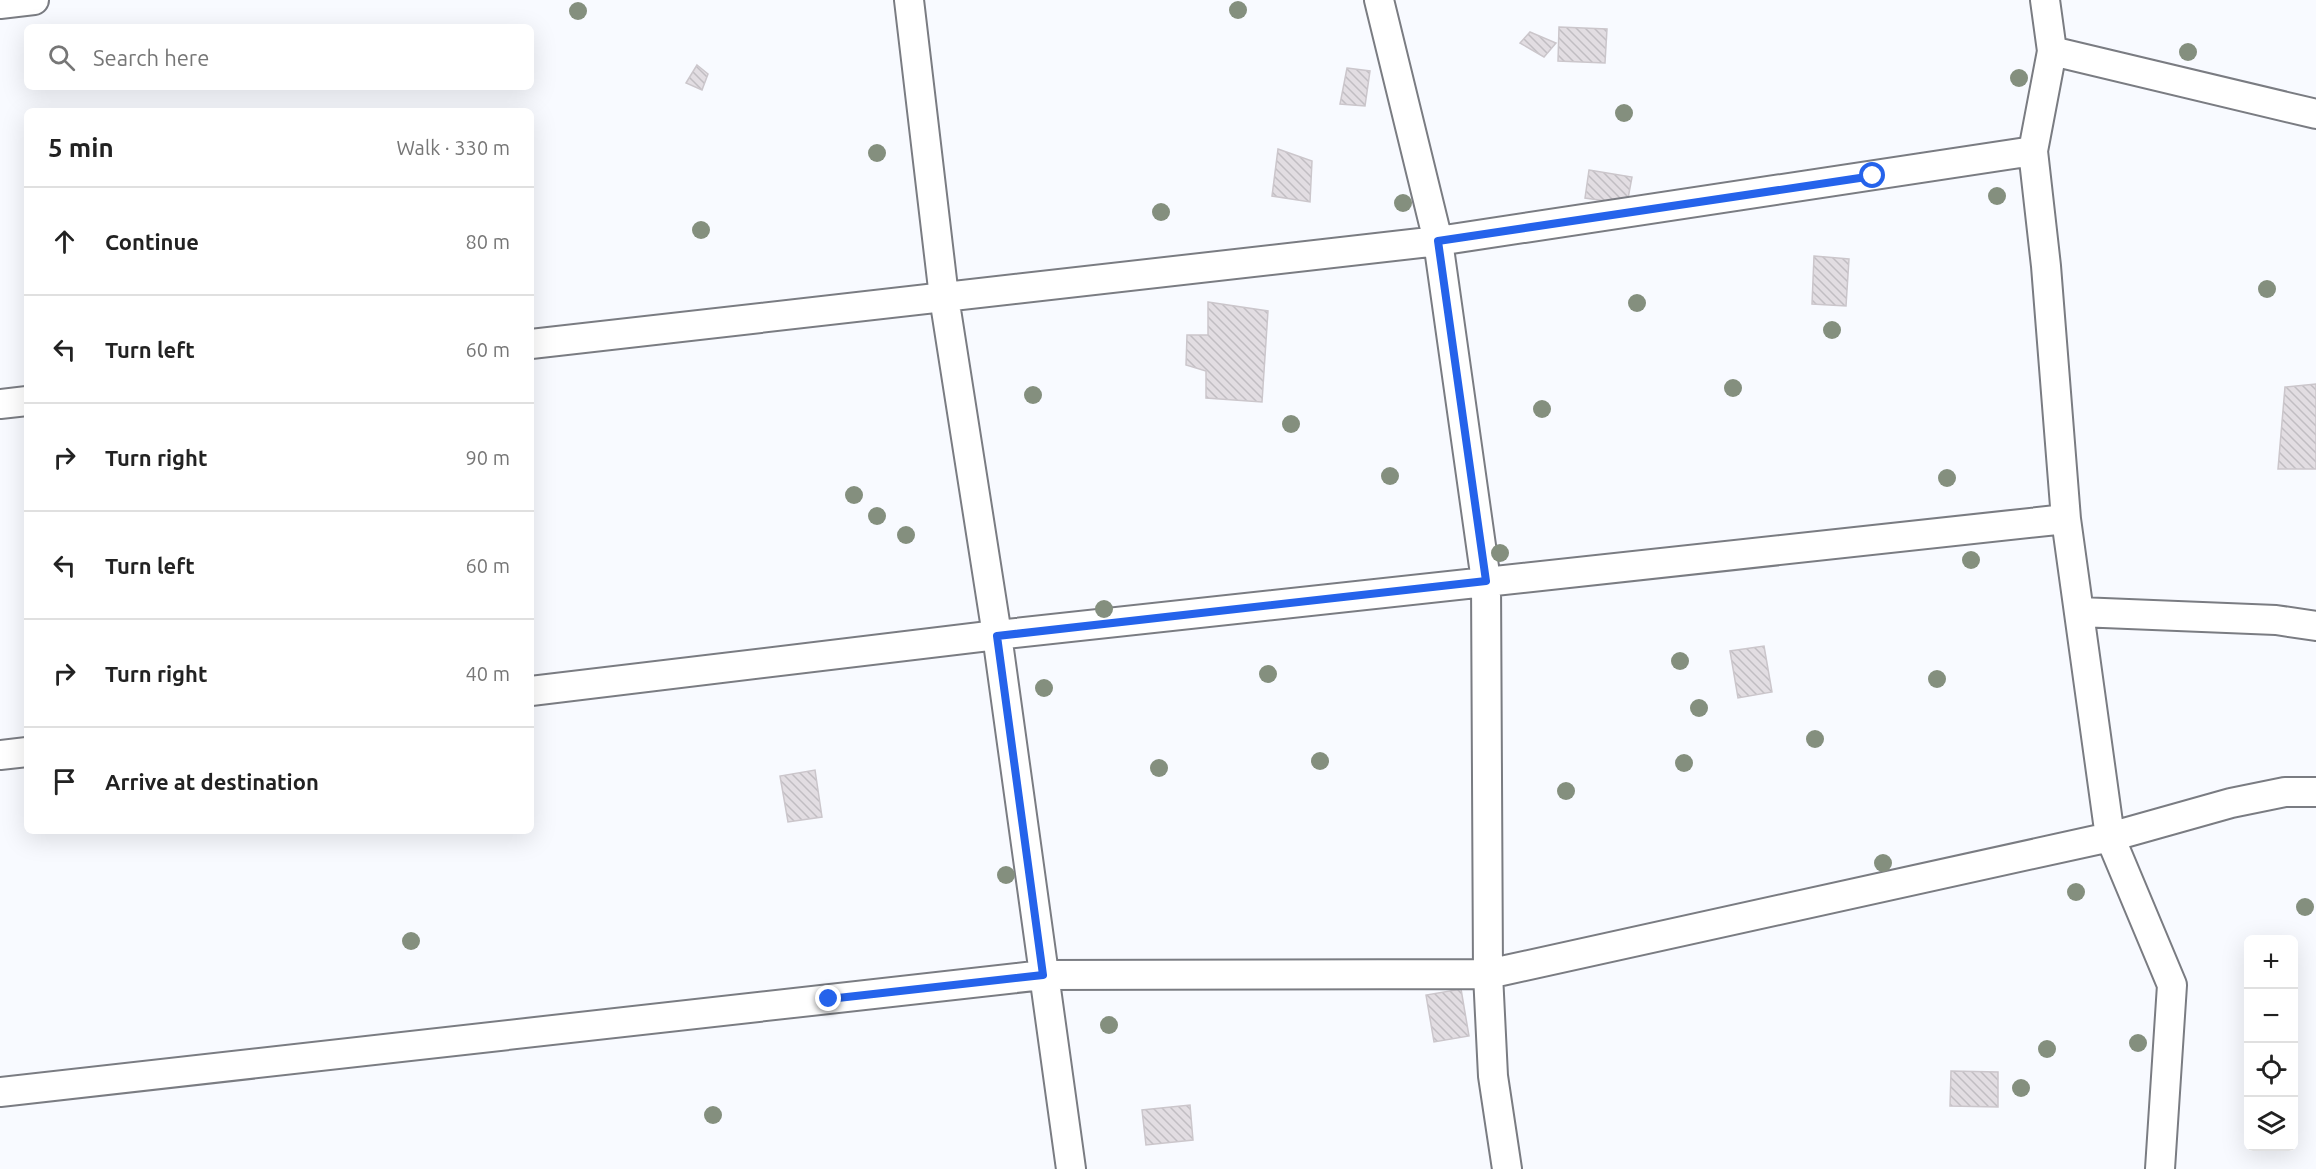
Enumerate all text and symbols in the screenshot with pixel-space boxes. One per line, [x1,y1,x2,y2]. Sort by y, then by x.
search box [24,24,534,90]
icon: search [45,41,78,74]
text: Search here [93,45,209,70]
text: 5 min [48,133,114,162]
text: Walk · 330 m [397,136,510,159]
route start [1859,162,1885,188]
icon: ahead [48,225,81,258]
text: Continue [105,229,199,254]
text: 80 m [466,230,510,253]
icon: left [48,333,81,366]
text: Turn left [105,337,195,362]
text: 60 m [466,338,510,361]
icon: right [48,441,81,474]
text: Turn right [105,445,207,470]
text: 90 m [466,446,510,469]
icon: left [48,549,81,582]
text: Turn left [105,553,195,578]
text: 60 m [466,554,510,577]
icon: right [48,657,81,690]
text: Turn right [105,661,207,686]
text: 40 m [466,662,510,685]
icon: arrive [48,765,81,798]
text: Arrive at destination [105,769,319,794]
map controls [2244,935,2298,1151]
button: + [2244,935,2298,989]
route end [815,985,841,1011]
button: − [2244,989,2298,1043]
button: locate [2244,1043,2298,1097]
button: layers [2244,1097,2298,1151]

